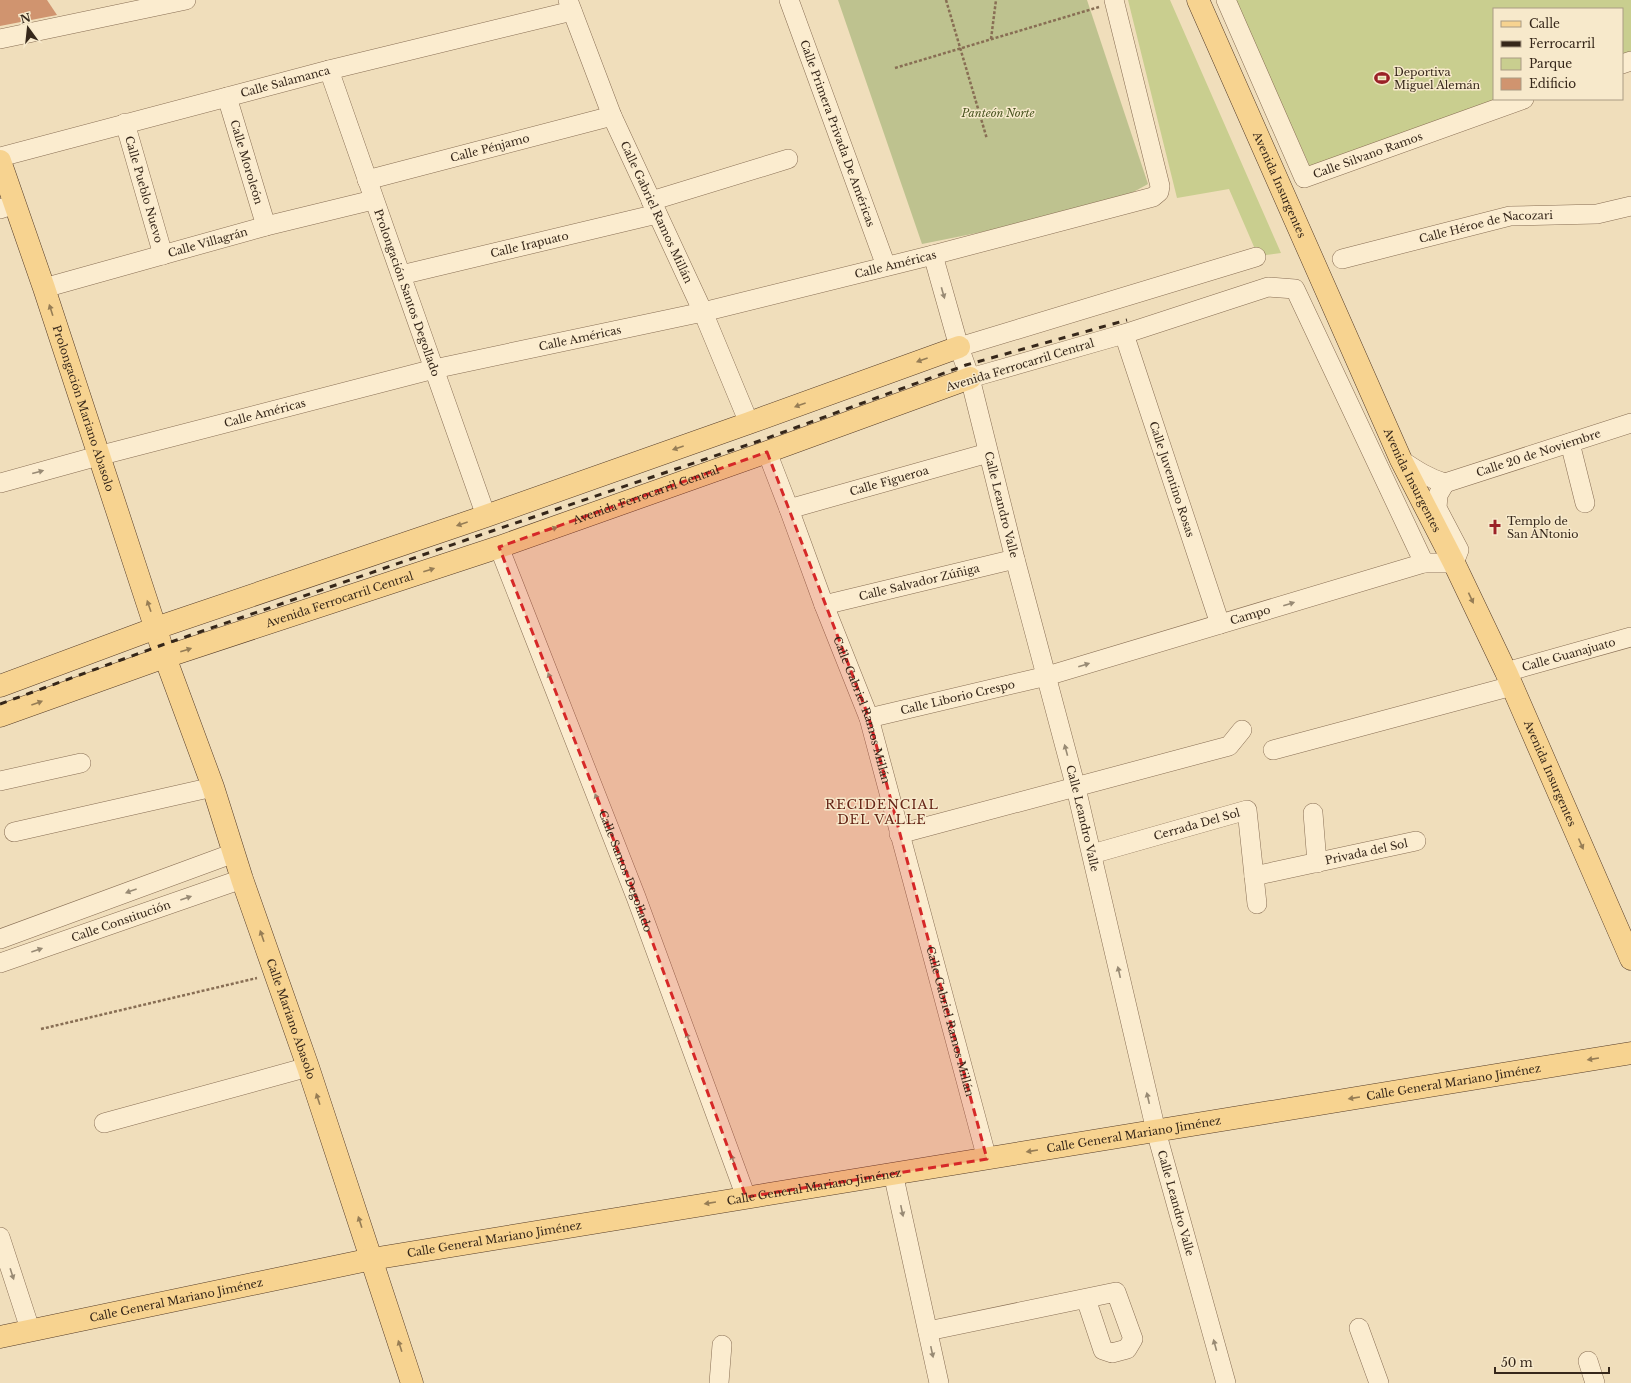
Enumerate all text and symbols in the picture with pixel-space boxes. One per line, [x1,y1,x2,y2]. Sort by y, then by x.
north arrow [8,8,48,48]
legend [1493,8,1623,100]
text: N [19,10,33,26]
text: Calle [1529,16,1560,31]
text: Ferrocarril [1529,36,1595,51]
street label: Calle Primera Privada De Américas [797,38,878,229]
text: Parque [1529,56,1572,71]
street label: Calle Salamanca [239,63,332,100]
place label: Deportiva Miguel Alemán [1394,65,1481,92]
sports icon: Deportiva Miguel Alemán [1373,69,1391,87]
text: Edificio [1529,76,1576,91]
park label: Panteón Norte [960,106,1035,120]
street label: Calle Moroleón [227,118,266,206]
street label: Avenida Insurgentes [1250,129,1309,240]
street label: Calle Silvano Ramos [1311,129,1424,181]
street label: Calle Pénjamo [449,131,531,165]
street label: Calle Pueblo Nuevo [122,134,166,245]
street label: Calle Gabriel Ramos Millán [618,139,696,286]
street label: Prolongación Santos Degollado [371,207,443,378]
street label: Calle Héroe de Nacozari [1418,208,1553,246]
street label: Calle Villagrán [166,224,250,260]
street label: Calle Irapuato [489,228,570,260]
street label: Calle Américas [853,247,938,281]
one-way arrow [941,287,947,299]
one-way arrow [48,304,54,316]
street label: Prolongación Mariano Abasolo [50,323,117,493]
street label: Calle Américas [538,323,622,354]
street label: Avenida Ferrocarril Central [943,336,1096,395]
one-way arrow [916,358,928,364]
street label: Calle Américas [223,396,307,430]
one-way arrow [794,402,806,408]
street label: Calle Juventino Rosas [1146,420,1198,539]
street label: Avenida Insurgentes [1380,425,1444,535]
street label: Calle 20 de Noviembre [1474,426,1602,480]
one-way arrow [671,446,683,452]
street label: Calle Leandro Valle [982,450,1021,559]
street label: Avenida Ferrocarril Central [570,462,722,528]
street label: Calle Figueroa [848,463,931,499]
one-way arrow [32,469,44,475]
place label: Templo de San ANtonio [1507,514,1579,541]
church icon: Templo de San ANtonio [1486,518,1504,536]
one-way arrow [456,521,468,527]
one-way arrow [546,525,558,531]
street label: Calle Salvador Zúñiga [858,561,982,603]
one-way arrow [423,567,435,573]
street label: Avenida Ferrocarril Central [263,569,415,631]
one-way arrow [1468,592,1474,604]
one-way arrow [146,600,152,612]
one-way arrow [1283,601,1295,607]
street label: Campo [1228,602,1272,628]
street label: Calle Gabriel Ramos Millán [830,634,893,786]
street label: Calle Guanajuato [1520,635,1617,674]
one-way arrow [180,647,192,653]
one-way arrow [1078,662,1090,668]
one-way arrow [546,671,552,683]
street label: Calle Liborio Crespo [899,677,1016,717]
one-way arrow [31,700,43,706]
street label: Avenida Insurgentes [1521,717,1579,829]
one-way arrow [1063,744,1069,756]
street label: Calle Leandro Valle [1063,763,1102,873]
one-way arrow [594,792,600,804]
district label: RECIDENCIAL DEL VALLE [825,796,939,828]
street label: Cerrada Del Sol [1152,805,1242,843]
street label: Calle Santos Degollado [596,808,655,934]
street label: Privada del Sol [1324,836,1409,867]
one-way arrow [1578,839,1584,850]
one-way arrow [125,888,137,894]
one-way arrow [180,895,192,901]
street label: Calle Constitución [69,897,173,945]
one-way arrow [259,930,265,942]
street label: Calle Gabriel Ramos Millán [923,945,977,1099]
one-way arrow [31,947,43,953]
street label: Calle Mariano Abasolo [263,957,319,1081]
one-way arrow [1116,966,1122,978]
one-way arrow [684,1032,690,1044]
one-way arrow [1586,1056,1599,1062]
street label: Calle General Mariano Jiménez [1365,1061,1542,1103]
one-way arrow [1145,1092,1151,1105]
one-way arrow [315,1093,321,1105]
one-way arrow [1348,1095,1360,1101]
street label: Calle General Mariano Jiménez [1045,1113,1222,1156]
one-way arrow [1026,1148,1038,1154]
street label: Calle Leandro Valle [1155,1149,1197,1258]
one-way arrow [729,1154,735,1166]
street label: Calle General Mariano Jiménez [726,1165,902,1208]
one-way arrow [704,1200,716,1206]
one-way arrow [899,1205,905,1218]
one-way arrow [356,1216,362,1228]
street label: Calle General Mariano Jiménez [406,1218,583,1260]
one-way arrow [9,1268,15,1280]
street label: Calle General Mariano Jiménez [88,1275,264,1325]
one-way arrow [1212,1339,1218,1351]
one-way arrow [397,1340,403,1352]
one-way arrow [930,1346,936,1358]
scale bar [1495,1349,1609,1375]
text: 50 m [1501,1355,1533,1370]

